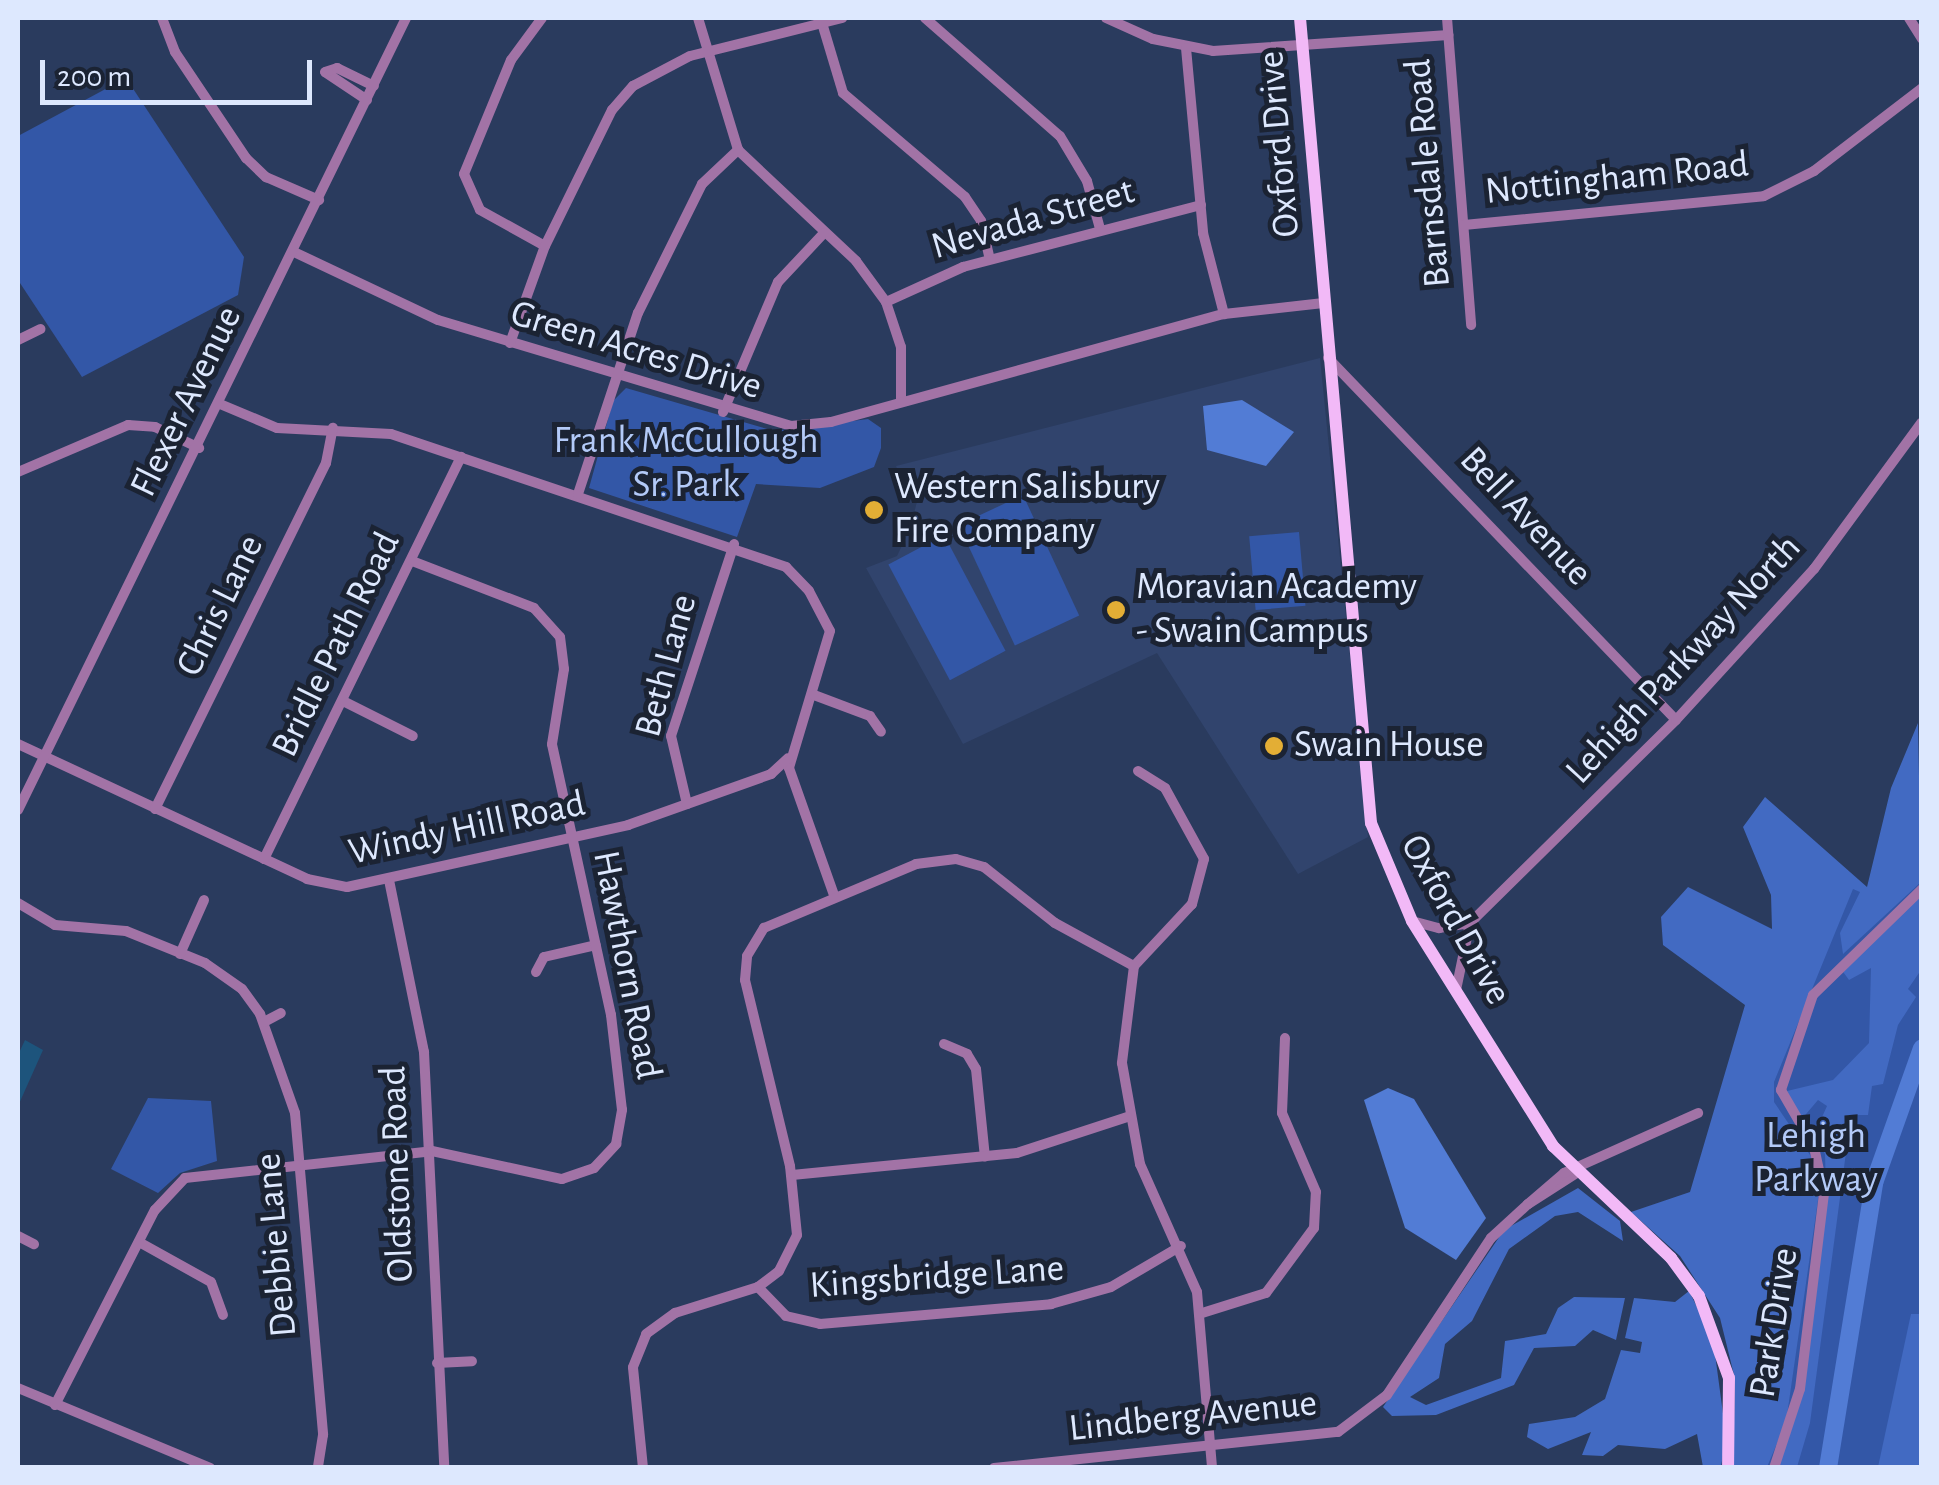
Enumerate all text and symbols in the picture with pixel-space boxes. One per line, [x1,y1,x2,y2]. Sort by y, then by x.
scale bar [45,40,318,102]
street label: Oxford Drive [1249,49,1311,239]
street label: Barnsdale Road [1396,57,1462,289]
text: 200 m [57,62,131,92]
street label: Nottingham Road [1483,142,1751,216]
street label: Nevada Street [926,169,1140,271]
street label: Green Acres Drive [505,291,767,411]
street label: Flexer Avenue [121,299,253,505]
park label: Frank McCullough Sr. Park [554,419,818,508]
street label: Bell Avenue [1449,438,1601,596]
place label: Western Salisbury Fire Company [894,465,1160,554]
marker: Western Salisbury Fire Company [863,499,885,521]
street label: Bridle Path Road [263,525,411,765]
street label: Lehigh Parkway North [1557,526,1811,794]
street label: Chris Lane [167,528,275,684]
place label: Moravian Academy - Swain Campus [1136,565,1417,654]
street label: Beth Lane [626,590,708,742]
marker: Moravian Academy - Swain Campus [1105,599,1127,621]
place label: Swain House [1294,723,1484,769]
marker: Swain House [1263,735,1285,757]
street label: Windy Hill Road [345,782,589,876]
street label: Oxford Drive [1390,827,1520,1013]
street label: Hawthorn Road [582,847,670,1083]
street label: Oldstone Road [371,1065,425,1283]
park label: Lehigh Parkway [1754,1114,1878,1204]
street label: Debbie Lane [246,1151,308,1339]
street label: Park Drive [1741,1245,1809,1401]
street label: Kingsbridge Lane [808,1246,1066,1310]
street label: Lindberg Avenue [1067,1381,1319,1453]

